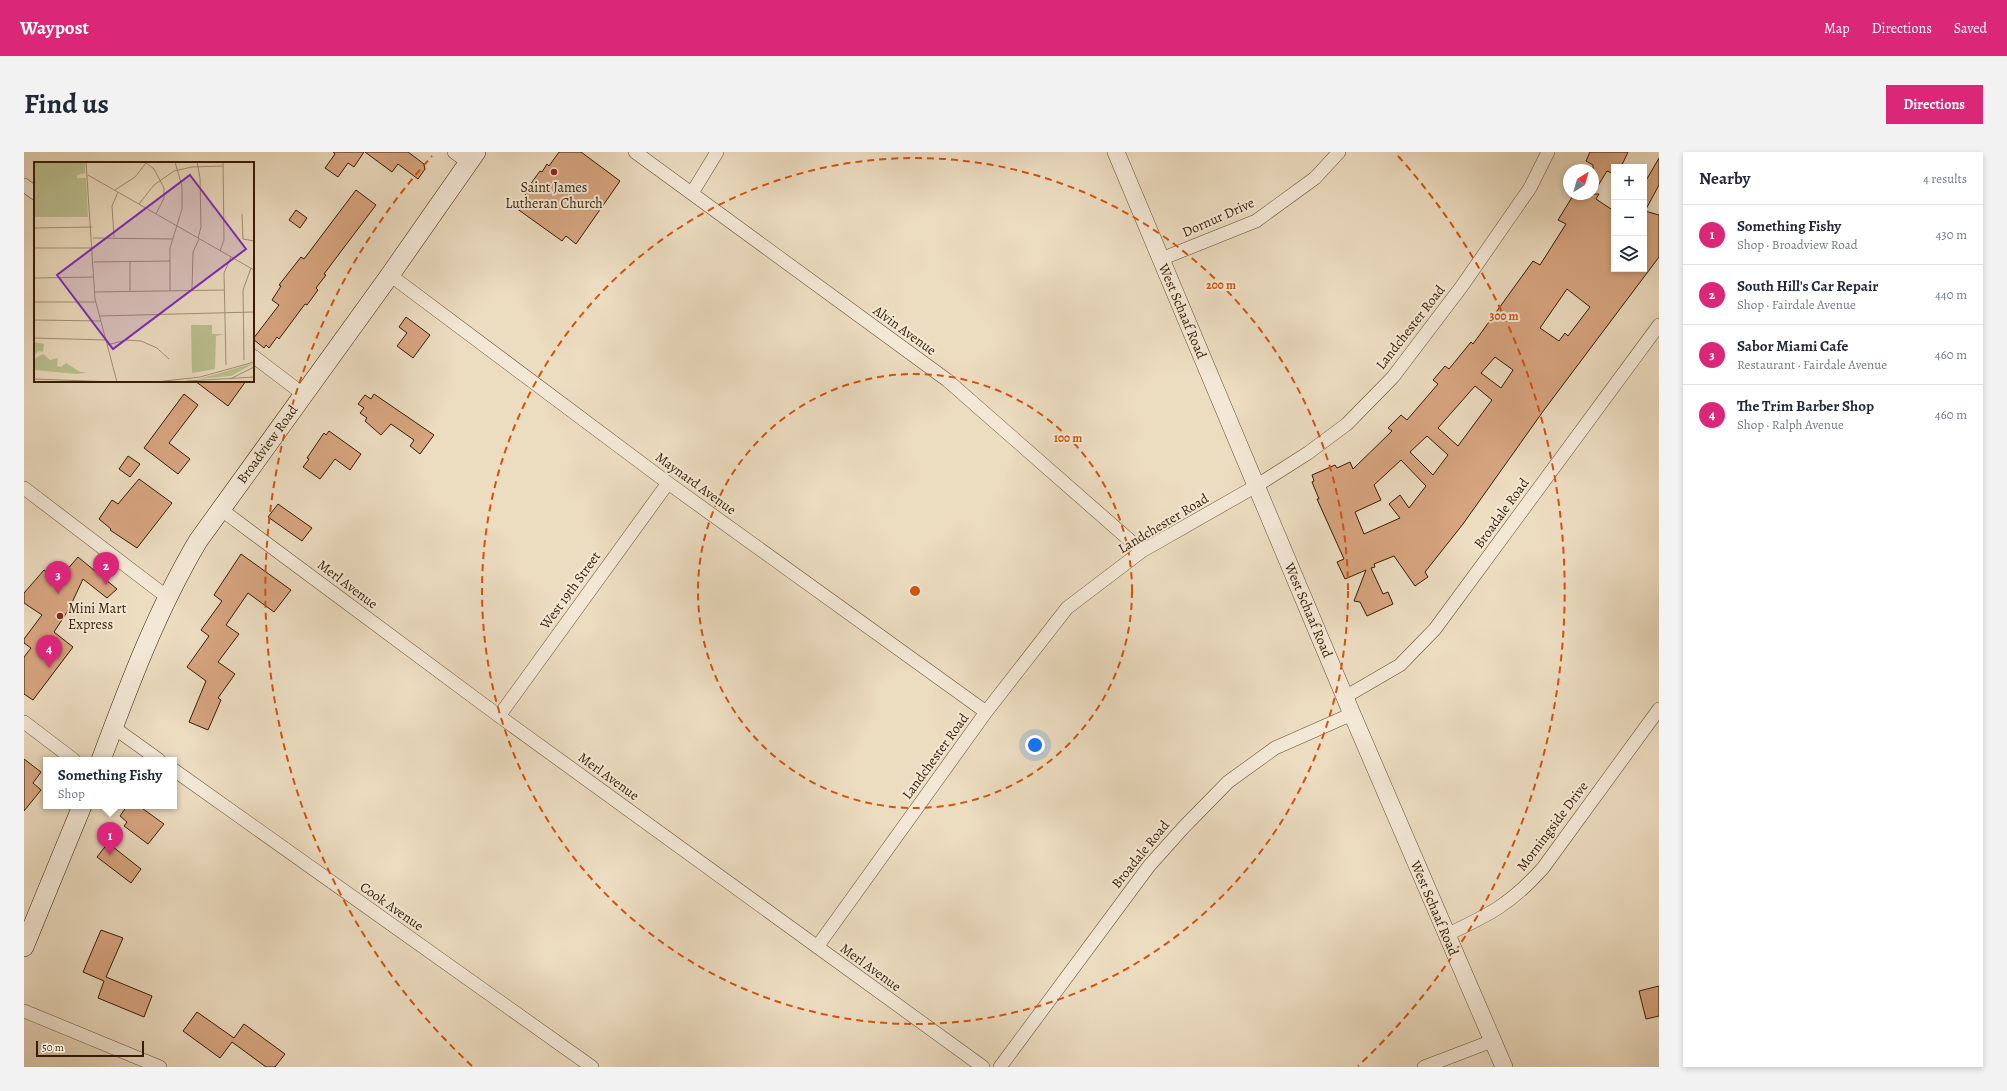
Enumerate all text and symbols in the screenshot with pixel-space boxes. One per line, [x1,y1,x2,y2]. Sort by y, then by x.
text: Waypost [20,15,89,41]
text: Map [1824,19,1850,38]
text: Directions [1872,19,1932,38]
text: Saved [1954,19,1987,38]
text: Find us [24,85,109,123]
button: Directions [1886,85,1983,124]
inset map [34,162,254,382]
north arrow [1563,164,1599,200]
map controls [1611,164,1647,272]
button: + [1611,164,1647,200]
marker: Saint James Lutheran Church [549,167,559,177]
text: Nearby [1699,167,1750,190]
text: 4 results [1923,170,1967,187]
place label: Saint James Lutheran Church [505,178,603,213]
street label: Dornur Drive [1179,193,1257,242]
button: − [1611,200,1647,236]
text: Something Fishy [1737,216,1841,236]
text: 1 [1710,226,1714,243]
text: 430 m [1935,226,1967,243]
button: layers [1611,236,1647,272]
text: Shop · Broadview Road [1737,236,1858,253]
street label: West Schaaf Road [1154,260,1211,362]
text: South Hill's Car Repair [1737,276,1878,296]
text: 200 m [1206,277,1236,293]
street label: Landchester Road [1371,281,1450,373]
text: 2 [1709,286,1715,303]
text: 440 m [1935,286,1967,303]
text: Shop · Fairdale Avenue [1737,296,1856,313]
street label: Alvin Avenue [869,300,940,360]
text: 300 m [1489,308,1519,324]
text: Sabor Miami Cafe [1737,336,1848,356]
text: 3 [1709,346,1715,363]
text: 460 m [1935,346,1967,363]
text: Restaurant · Fairdale Avenue [1737,356,1887,373]
text: The Trim Barber Shop [1737,396,1874,416]
street label: Broadview Road [232,401,303,487]
text: 4 [1709,406,1715,423]
text: 460 m [1935,406,1967,423]
text: Shop · Ralph Avenue [1737,416,1844,433]
text: 100 m [1054,430,1082,446]
street label: Maynard Avenue [651,448,740,519]
street label: Broadale Road [1469,474,1534,552]
street label: Landchester Road [1115,489,1212,558]
street label: West 19th Street [535,547,605,634]
pin: 2 [93,552,119,585]
street label: Merl Avenue [314,555,382,613]
street label: West Schaaf Road [1280,559,1337,661]
pin: 3 [45,561,71,594]
centre of rings [908,584,922,598]
place label: Mini Mart Express [68,599,127,634]
marker: Mini Mart Express [55,611,65,621]
pin: 4 [36,635,62,668]
street label: Landchester Road [898,709,973,803]
your location [1025,735,1045,755]
street label: Merl Avenue [574,748,643,805]
popup [43,757,177,809]
text: Something Fishy [58,765,162,785]
street label: Morningside Drive [1512,778,1592,875]
text: Shop [58,785,85,802]
street label: Broadale Road [1107,816,1174,892]
pin: 1 [97,822,123,855]
street label: West Schaaf Road [1406,857,1463,959]
street label: Cook Avenue [356,877,427,935]
street label: Merl Avenue [836,939,905,996]
scale bar [36,1039,144,1058]
text: 50 m [42,1040,64,1055]

